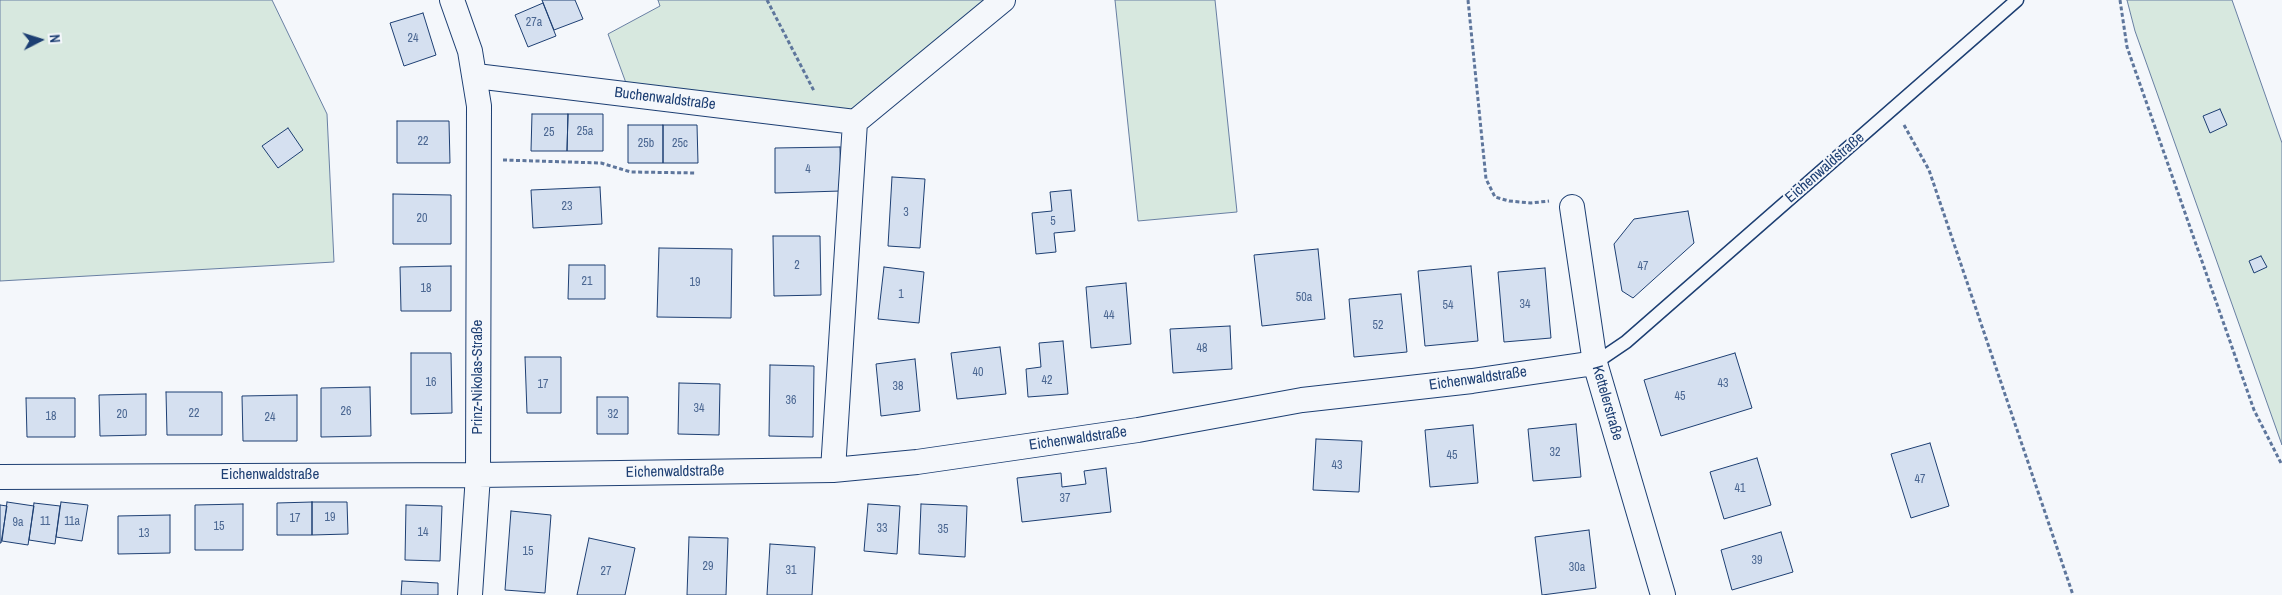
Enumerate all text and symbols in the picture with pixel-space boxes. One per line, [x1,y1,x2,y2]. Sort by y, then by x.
north arrow [15,15,65,65]
house number: 27a [526,16,542,30]
house number: 24 [408,32,418,46]
text: N [46,34,64,44]
street label: Buchenwaldstraße [613,84,717,114]
house number: 25a [577,125,593,139]
house number: 25 [544,126,554,140]
street label: Eichenwaldstraße [1782,129,1868,207]
house number: 22 [418,135,428,149]
house number: 25b [638,137,654,151]
house number: 25c [672,137,688,151]
house number: 4 [805,163,811,177]
house number: 23 [562,200,572,214]
house number: 3 [903,206,909,220]
house number: 20 [417,212,427,226]
house number: 5 [1050,215,1056,229]
house number: 2 [794,259,800,273]
house number: 47 [1638,260,1648,274]
house number: 21 [582,275,592,289]
house number: 19 [690,276,700,290]
house number: 18 [421,282,431,296]
house number: 1 [898,288,904,302]
house number: 50a [1296,291,1312,305]
house number: 34 [1520,298,1530,312]
house number: 54 [1443,299,1453,313]
house number: 44 [1104,309,1114,323]
house number: 52 [1373,319,1383,333]
street label: Prinz-Nikolas-Straße [469,320,487,434]
house number: 48 [1197,342,1207,356]
street label: Eichenwaldstraße [1428,363,1528,395]
street label: Kettelerstraße [1588,363,1626,443]
house number: 40 [973,366,983,380]
house number: 42 [1042,374,1052,388]
house number: 16 [426,376,436,390]
house number: 43 [1718,377,1728,391]
house number: 17 [538,378,548,392]
house number: 38 [893,380,903,394]
house number: 45 [1675,390,1685,404]
house number: 36 [786,394,796,408]
house number: 34 [694,402,704,416]
house number: 26 [341,405,351,419]
house number: 22 [189,407,199,421]
house number: 20 [117,408,127,422]
house number: 32 [608,408,618,422]
house number: 18 [46,410,56,424]
house number: 24 [265,411,275,425]
street label: Eichenwaldstraße [1028,423,1128,455]
house number: 32 [1550,446,1560,460]
house number: 45 [1447,449,1457,463]
house number: 43 [1332,459,1342,473]
street label: Eichenwaldstraße [626,462,724,482]
street label: Eichenwaldstraße [221,466,319,484]
house number: 47 [1915,473,1925,487]
house number: 41 [1735,482,1745,496]
house number: 37 [1060,492,1070,506]
house number: 19 [325,511,335,525]
house number: 17 [290,512,300,526]
house number: 11 [40,515,50,529]
house number: 11a [64,515,80,529]
house number: 9a [13,516,23,530]
house number: 15 [214,520,224,534]
house number: 33 [877,522,887,536]
house number: 35 [938,523,948,537]
house number: 14 [418,526,428,540]
house number: 13 [139,527,149,541]
house number: 15 [523,545,533,559]
house number: 39 [1752,554,1762,568]
house number: 29 [703,560,713,574]
house number: 30a [1569,561,1585,575]
house number: 31 [786,564,796,578]
house number: 27 [601,565,611,579]

